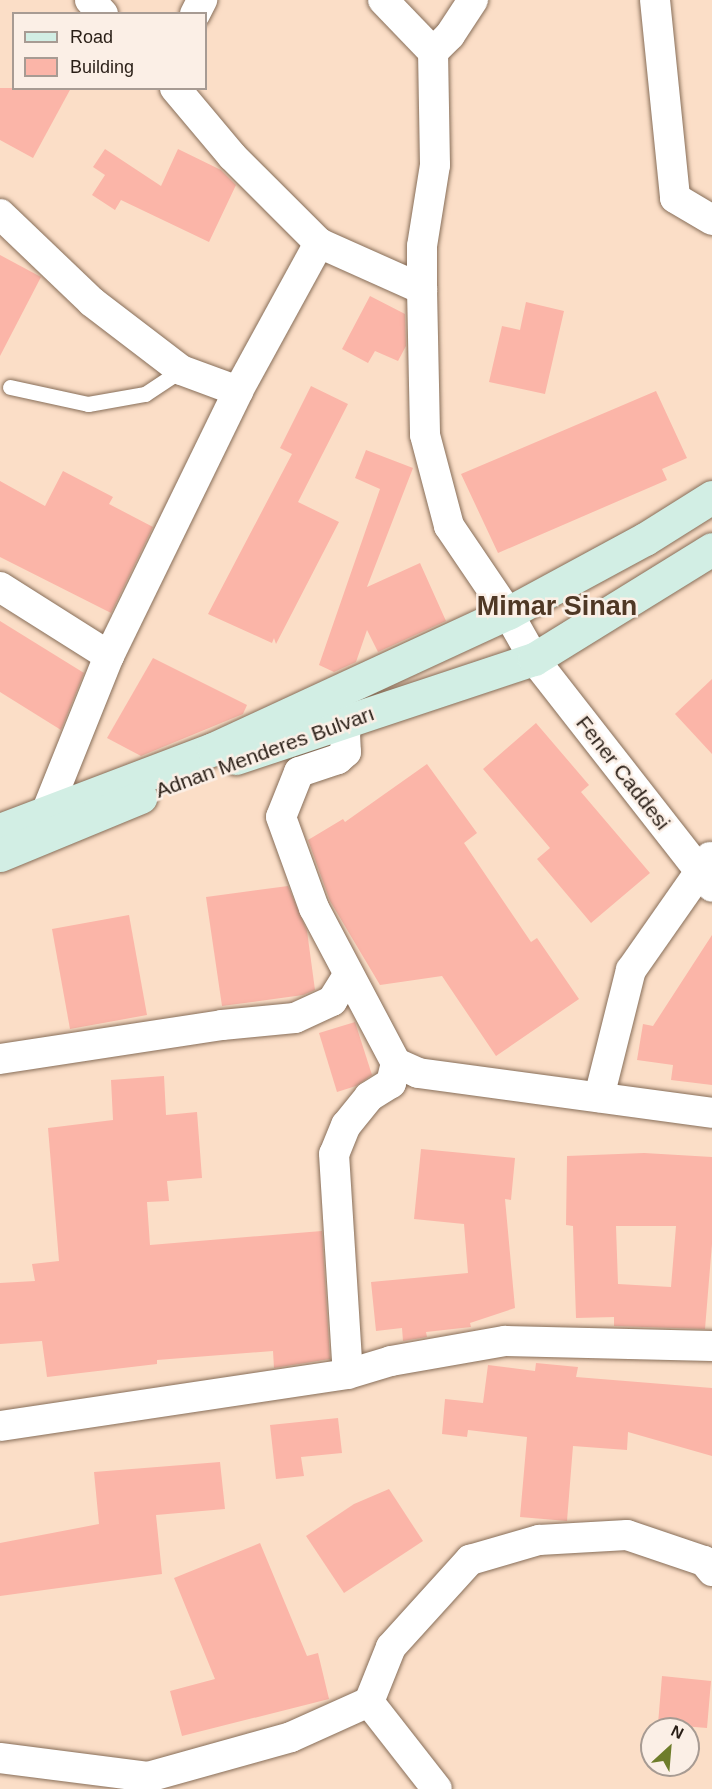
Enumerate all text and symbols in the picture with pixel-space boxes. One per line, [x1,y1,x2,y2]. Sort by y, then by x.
legend [12,12,207,90]
text: Road [70,27,113,47]
text: Building [70,57,134,77]
district label: Mimar Sinan [477,591,637,623]
street label: Adnan Menderes Bulvarı [152,701,378,803]
street label: Fener Caddesi [571,711,675,835]
north arrow [640,1717,700,1777]
text: N [668,1722,686,1742]

